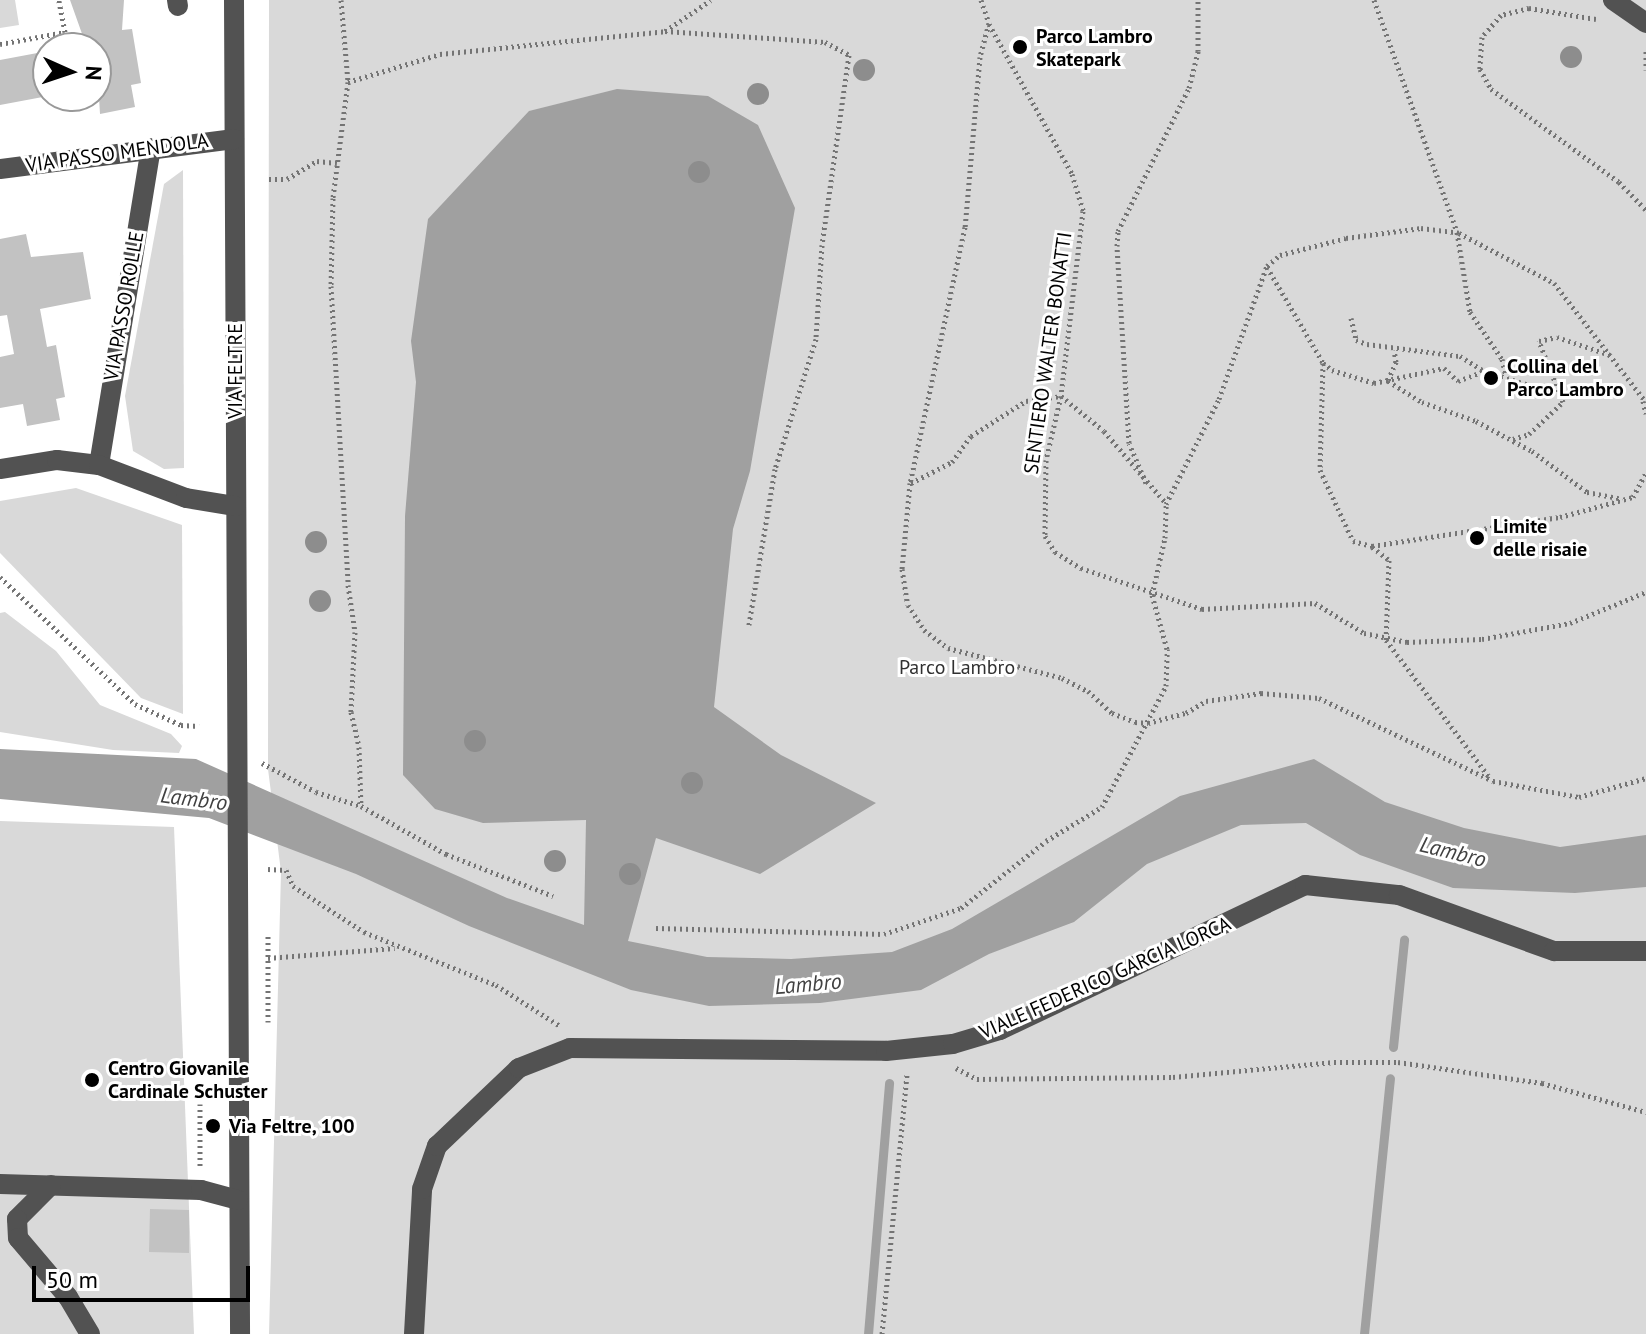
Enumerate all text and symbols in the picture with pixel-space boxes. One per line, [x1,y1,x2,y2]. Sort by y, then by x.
place label: Parco Lambro Skatepark [1036,24,1153,71]
north arrow [32,32,112,112]
marker: Parco Lambro Skatepark [1011,38,1029,56]
text: N [80,65,108,81]
street label: VIA PASSO MENDOLA [24,128,210,178]
street label: VIA PASSO ROLLE [99,229,149,383]
street label: SENTIERO WALTER BONATTI [1019,230,1077,476]
street label: VIA FELTRE [223,323,247,419]
place label: Collina del Parco Lambro [1507,354,1624,401]
marker: Collina del Parco Lambro [1482,369,1500,387]
place label: Limite delle risaie [1493,514,1587,561]
marker: Limite delle risaie [1468,529,1486,547]
park label: Parco Lambro [899,655,1015,679]
water label: Lambro [159,782,229,816]
water label: Lambro [1417,831,1489,873]
street label: VIALE FEDERICO GARCIA LORCA [975,911,1235,1045]
water label: Lambro [773,968,843,1000]
place label: Centro Giovanile Cardinale Schuster [108,1056,267,1103]
marker: Centro Giovanile Cardinale Schuster [83,1071,101,1089]
place label: Via Feltre, 100 [229,1114,356,1138]
marker: Via Feltre, 100 [204,1117,222,1135]
scale bar [36,1250,254,1300]
text: 50 m [46,1264,98,1295]

